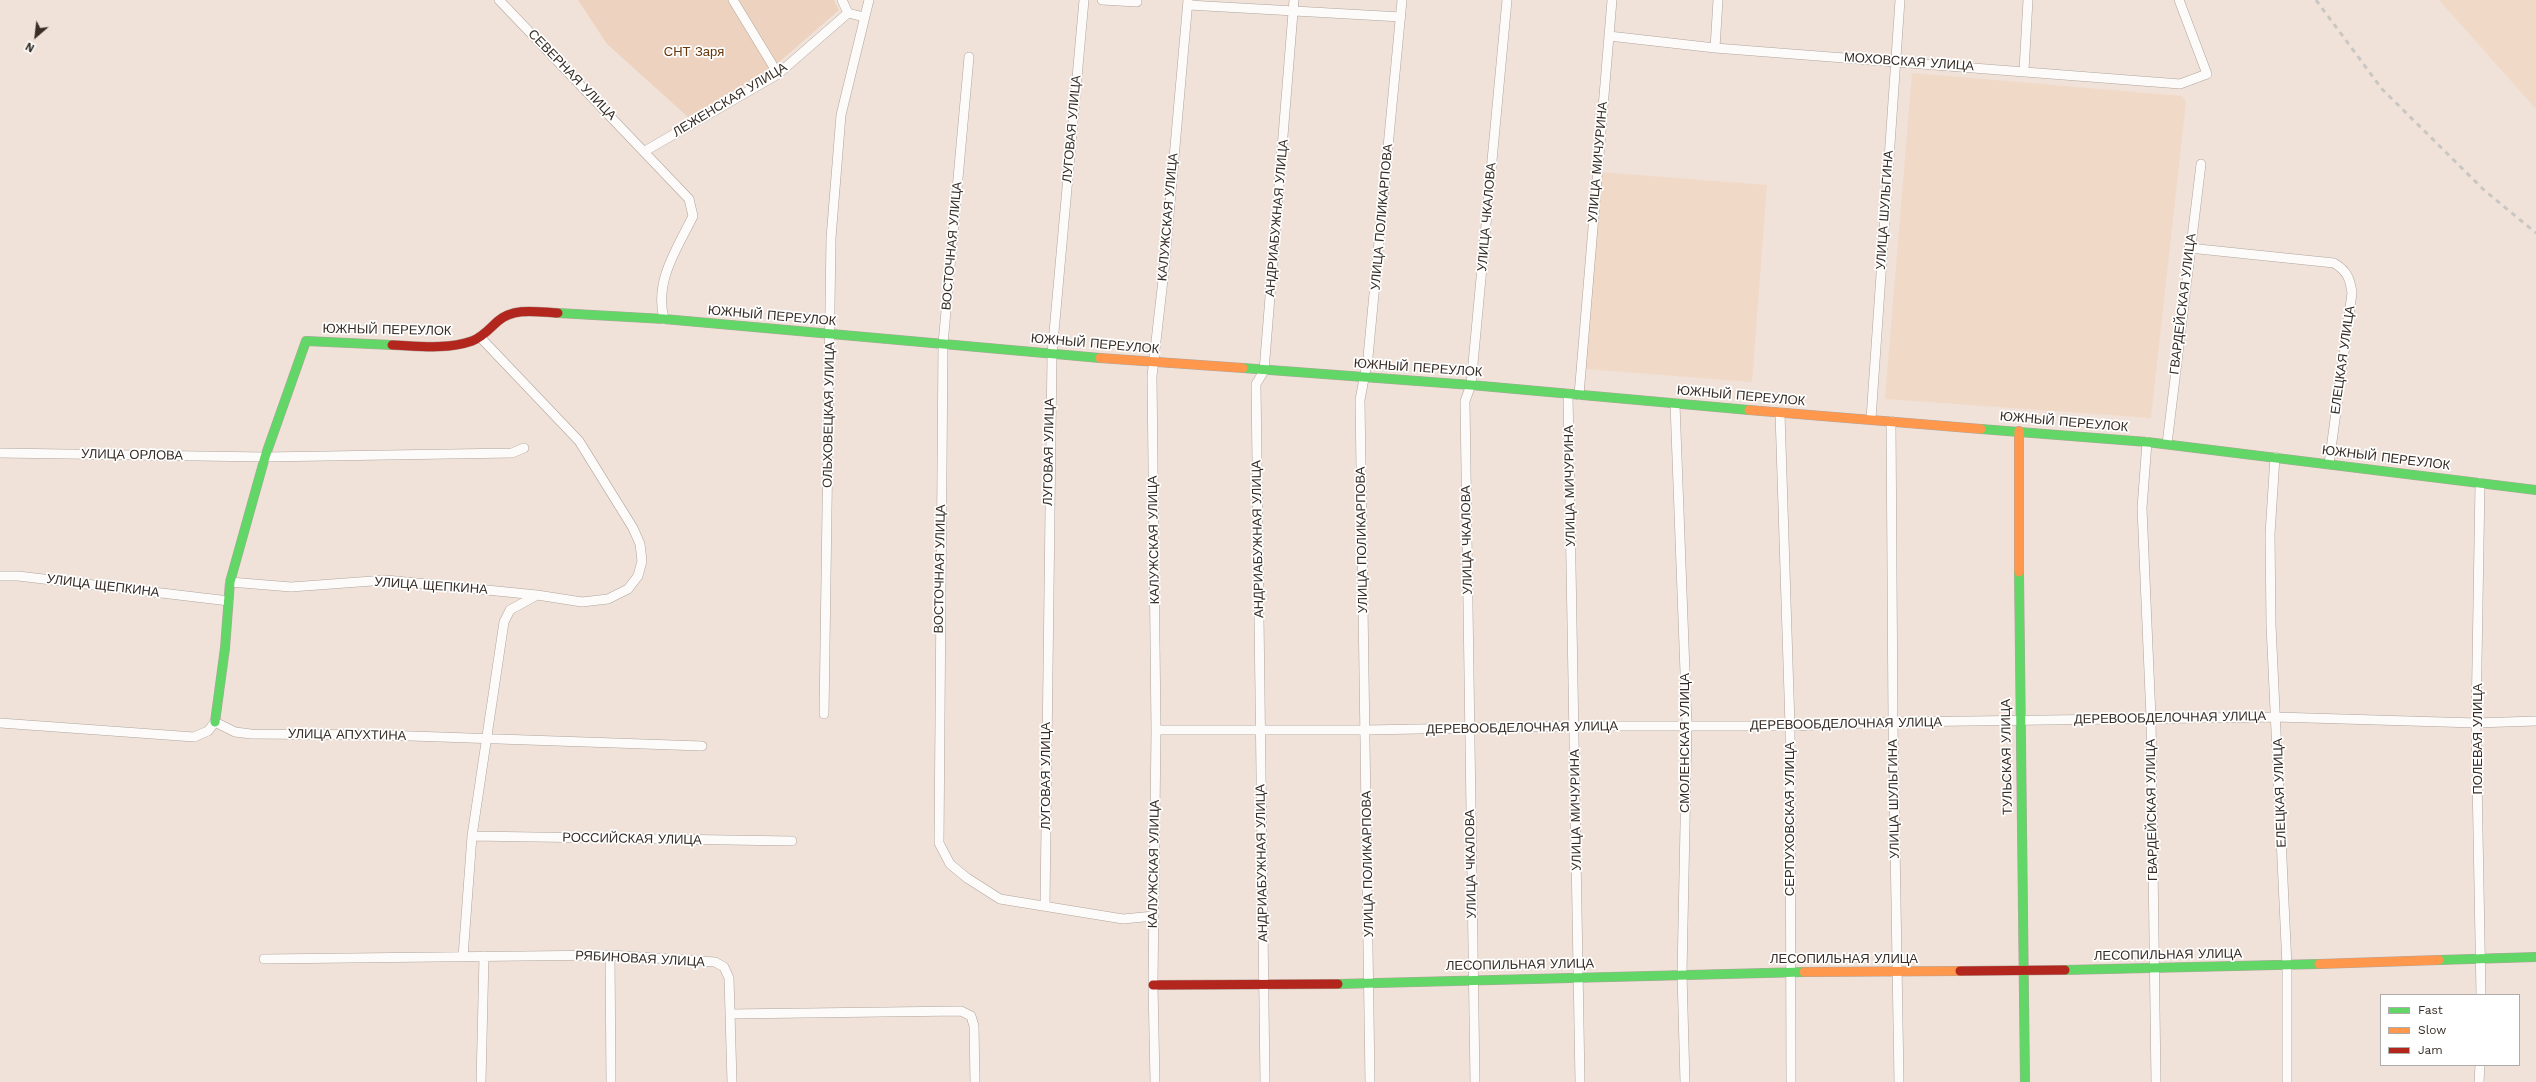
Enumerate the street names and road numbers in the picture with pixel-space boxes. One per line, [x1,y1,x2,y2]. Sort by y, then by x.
street label: СЕВЕРНАЯ УЛИЦА [525,26,619,124]
street label: МОХОВСКАЯ УЛИЦА [1843,50,1975,74]
street label: ЛЕЖЕНСКАЯ УЛИЦА [670,60,790,140]
street label: ЛУГОВАЯ УЛИЦА [1060,75,1084,183]
street label: УЛИЦА МИЧУРИНА [1585,101,1611,223]
street label: АНДРИАБУЖНАЯ УЛИЦА [1262,139,1292,297]
street label: УЛИЦА ПОЛИКАРПОВА [1368,143,1396,291]
street label: УЛИЦА ШУЛЬГИНА [1873,150,1897,270]
street label: КАЛУЖСКАЯ УЛИЦА [1155,152,1181,282]
street label: УЛИЦА ЧКАЛОВА [1474,162,1500,272]
street label: ВОСТОЧНАЯ УЛИЦА [939,181,965,311]
street label: ГВАРДЕЙСКАЯ УЛИЦА [2167,233,2199,375]
street label: ЮЖНЫЙ ПЕРЕУЛОК [707,303,837,329]
street label: ЕЛЕЦКАЯ УЛИЦА [2328,305,2358,415]
street label: ЮЖНЫЙ ПЕРЕУЛОК [322,321,452,339]
street label: ЮЖНЫЙ ПЕРЕУЛОК [1030,331,1160,357]
street label: ОЛЬХОВЕЦКАЯ УЛИЦА [820,342,838,488]
street label: ЮЖНЫЙ ПЕРЕУЛОК [1353,356,1483,380]
street label: ЮЖНЫЙ ПЕРЕУЛОК [1676,383,1806,409]
street label: ЛУГОВАЯ УЛИЦА [1040,398,1058,506]
street label: ЮЖНЫЙ ПЕРЕУЛОК [1999,409,2129,435]
street label: УЛИЦА МИЧУРИНА [1561,425,1579,547]
street label: ЮЖНЫЙ ПЕРЕУЛОК [2321,442,2451,474]
street label: УЛИЦА ОРЛОВА [81,446,183,464]
street label: АНДРИАБУЖНАЯ УЛИЦА [1249,460,1267,618]
street label: УЛИЦА ПОЛИКАРПОВА [1353,466,1371,614]
street label: КАЛУЖСКАЯ УЛИЦА [1145,476,1163,604]
street label: УЛИЦА ЧКАЛОВА [1458,485,1476,595]
street label: ВОСТОЧНАЯ УЛИЦА [931,504,949,634]
street label: УЛИЦА ЩЕПКИНА [46,571,160,601]
street label: УЛИЦА ЩЕПКИНА [374,574,488,598]
street label: СМОЛЕНСКАЯ УЛИЦА [1677,673,1693,813]
street label: ПОЛЕВАЯ УЛИЦА [2470,683,2486,795]
street label: ТУЛЬСКАЯ УЛИЦА [1998,699,2016,815]
street label: ДЕРЕВООБДЕЛОЧНАЯ УЛИЦА [2074,709,2266,727]
street label: ДЕРЕВООБДЕЛОЧНАЯ УЛИЦА [1750,715,1942,733]
street label: ДЕРЕВООБДЕЛОЧНАЯ УЛИЦА [1426,719,1618,737]
street label: ЛУГОВАЯ УЛИЦА [1038,722,1054,830]
street label: УЛИЦА АПУХТИНА [288,726,406,744]
street label: ЕЛЕЦКАЯ УЛИЦА [2270,738,2290,848]
street label: УЛИЦА ШУЛЬГИНА [1885,739,1903,859]
street label: ГВАРДЕЙСКАЯ УЛИЦА [2143,739,2161,881]
street label: СЕРПУХОВСКАЯ УЛИЦА [1782,742,1798,896]
street label: УЛИЦА МИЧУРИНА [1567,749,1585,871]
street label: АНДРИАБУЖНАЯ УЛИЦА [1253,784,1271,942]
street label: УЛИЦА ПОЛИКАРПОВА [1359,790,1377,938]
street label: КАЛУЖСКАЯ УЛИЦА [1145,800,1163,928]
street label: УЛИЦА ЧКАЛОВА [1462,809,1480,919]
street label: РОССИЙСКАЯ УЛИЦА [562,830,702,848]
street label: ЛЕСОПИЛЬНАЯ УЛИЦА [2094,946,2242,964]
street label: РЯБИНОВАЯ УЛИЦА [575,948,705,970]
street label: ЛЕСОПИЛЬНАЯ УЛИЦА [1770,951,1918,967]
street label: ЛЕСОПИЛЬНАЯ УЛИЦА [1446,956,1594,974]

